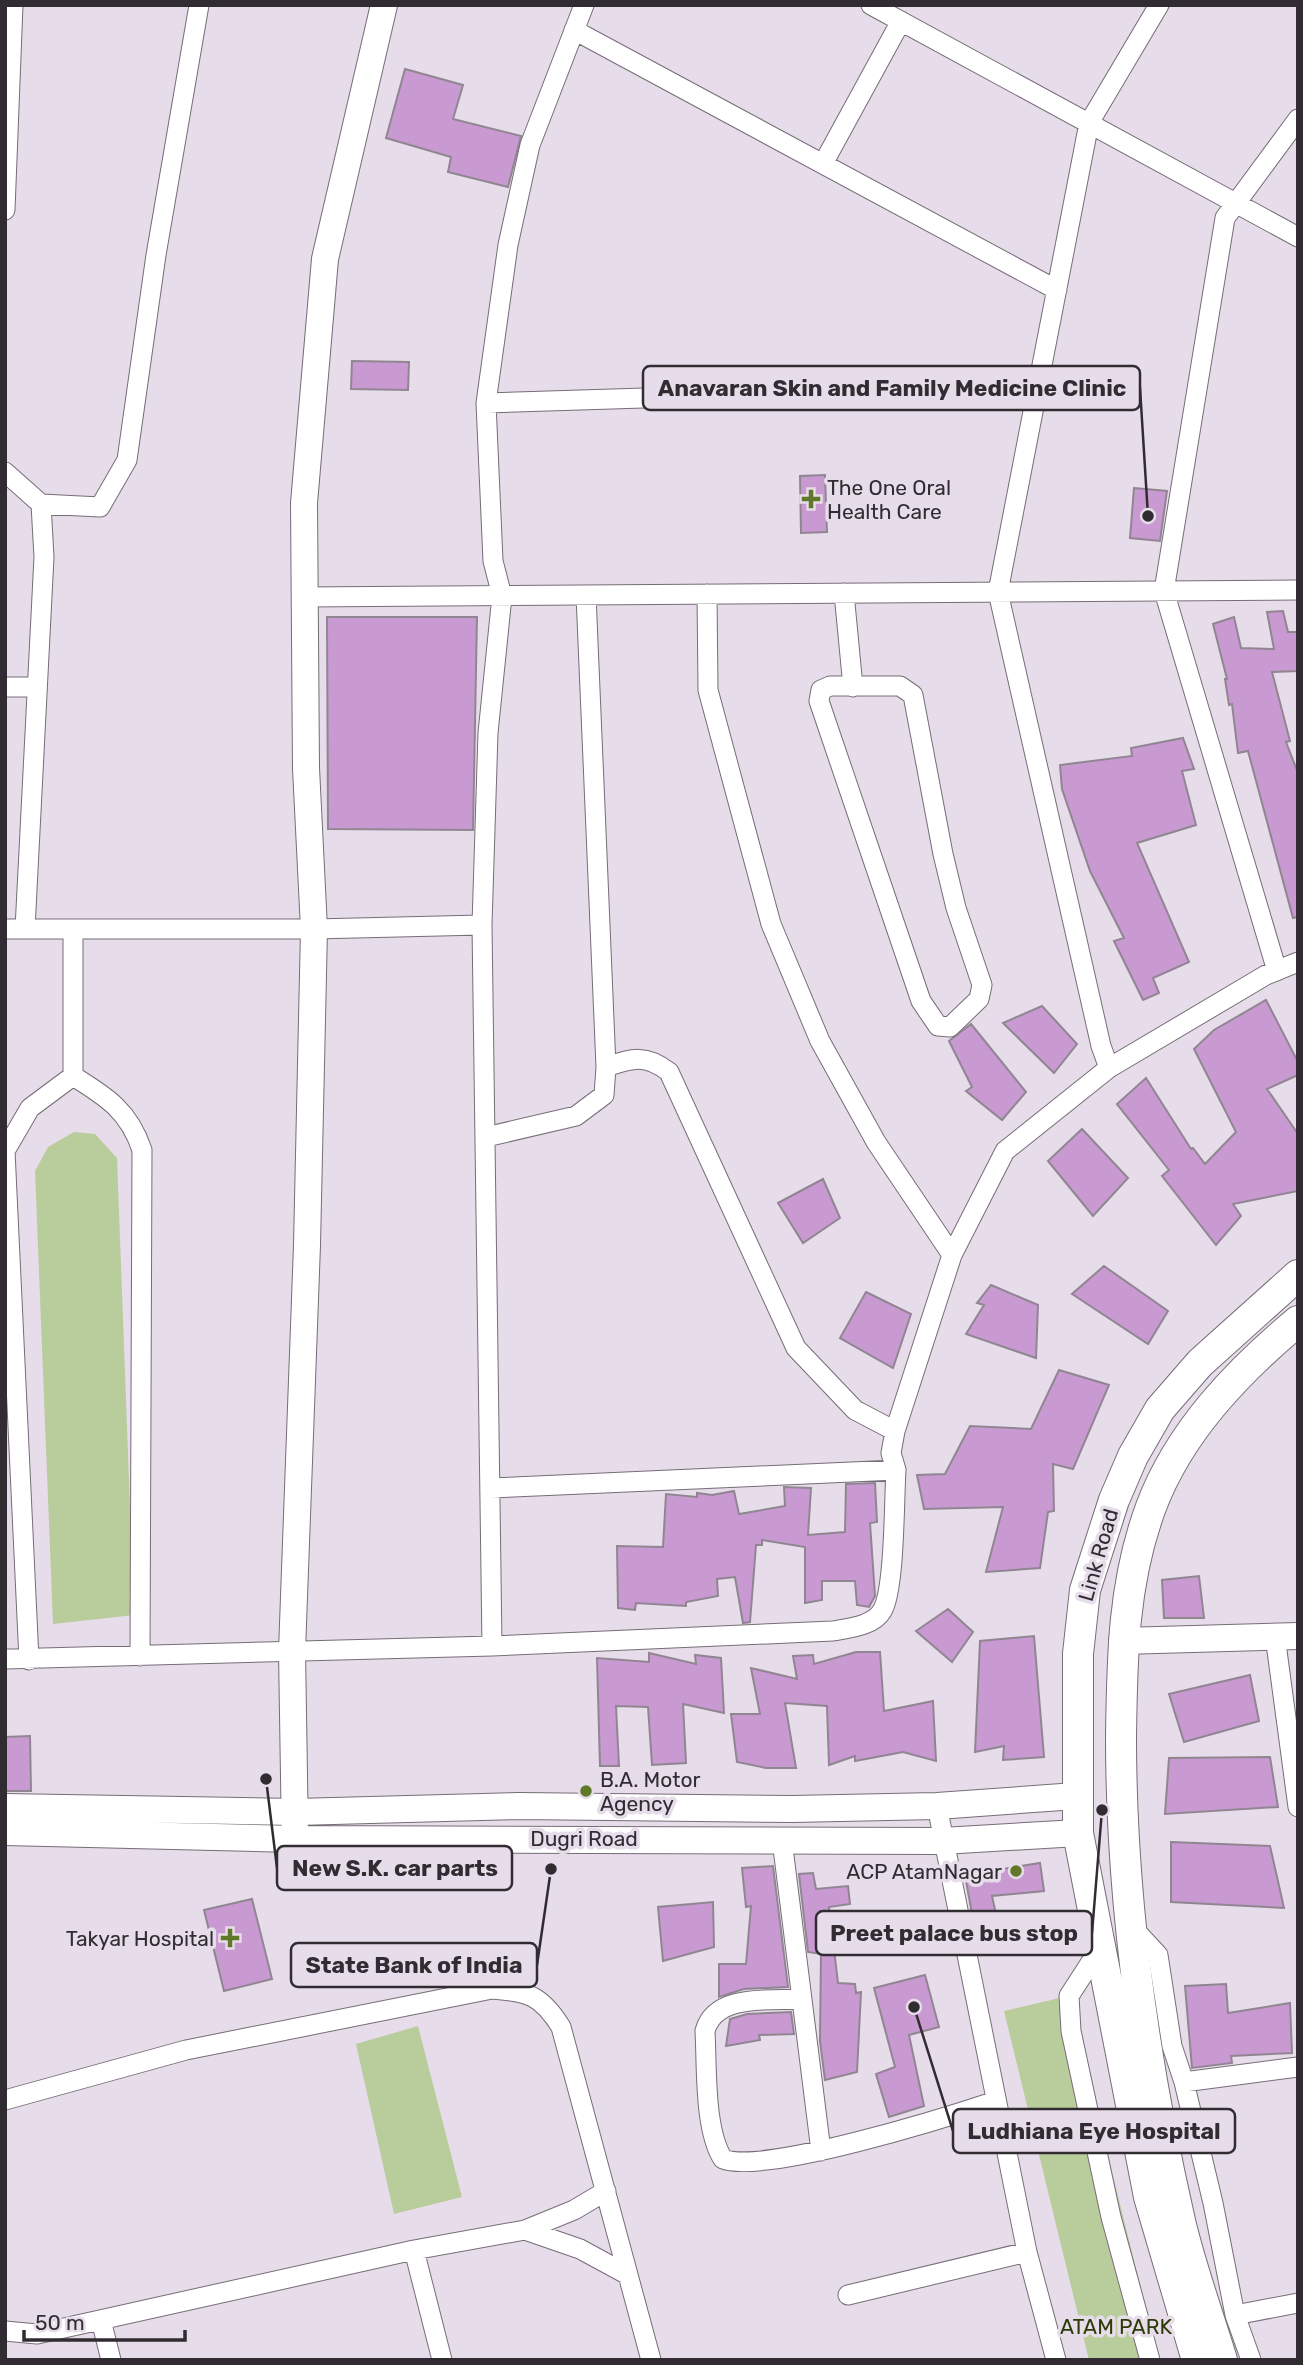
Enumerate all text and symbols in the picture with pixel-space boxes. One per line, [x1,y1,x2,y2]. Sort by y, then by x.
callout: Anavaran Skin and Family Medicine Clinic [643,366,1140,410]
text: Anavaran Skin and Family Medicine Clinic [658,374,1126,402]
place label: The One Oral Health Care [827,475,951,524]
marker: The One Oral Health Care [801,489,821,509]
street label: Link Road [1073,1506,1123,1604]
place label: B.A. Motor Agency [600,1767,701,1816]
marker: B.A. Motor Agency [578,1783,594,1799]
street label: Dugri Road [530,1826,638,1851]
callout: New S.K. car parts [277,1846,512,1890]
text: New S.K. car parts [292,1854,498,1882]
place label: ACP AtamNagar [846,1859,1002,1884]
marker: ACP AtamNagar [1008,1863,1024,1879]
callout: Preet palace bus stop [816,1911,1092,1955]
text: Preet palace bus stop [830,1919,1078,1947]
place label: Takyar Hospital [66,1926,214,1951]
marker: Takyar Hospital [220,1928,240,1948]
callout: State Bank of India [291,1943,537,1987]
text: State Bank of India [305,1951,523,1979]
callout: Ludhiana Eye Hospital [953,2109,1235,2153]
text: Ludhiana Eye Hospital [967,2117,1221,2145]
scale bar [24,2298,186,2342]
text: 50 m [35,2310,85,2335]
park label: ATAM PARK [1060,2314,1172,2339]

